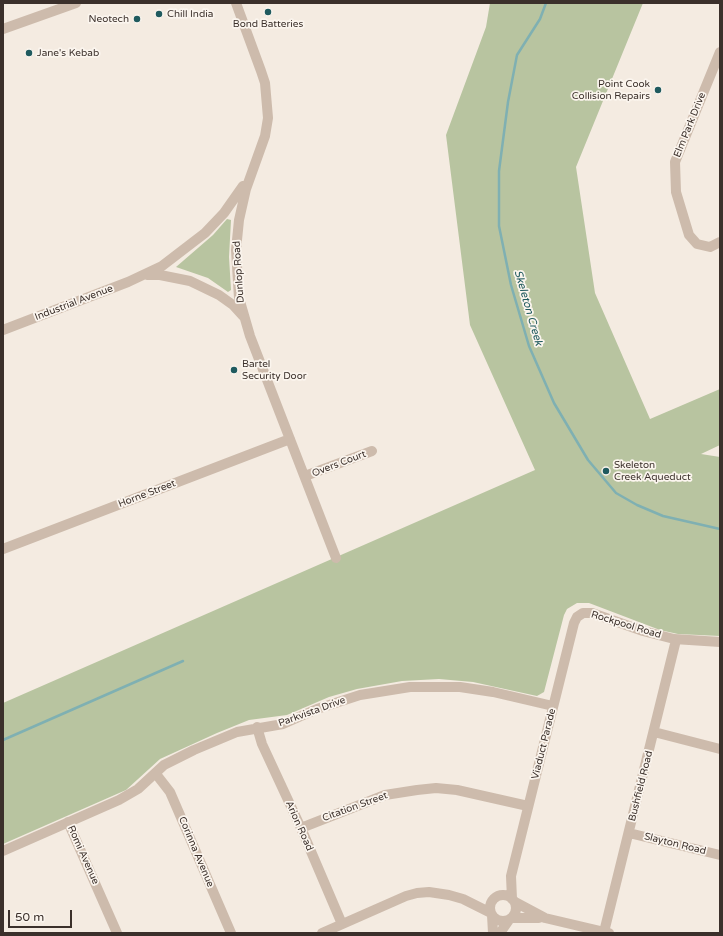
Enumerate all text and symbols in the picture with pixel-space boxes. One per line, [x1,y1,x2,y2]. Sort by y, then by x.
marker: Bond Batteries [263,7,273,17]
place label: Chill India [167,8,213,20]
marker: Chill India [154,9,164,19]
place label: Neotech [89,13,129,25]
marker: Neotech [132,14,142,24]
place label: Bond Batteries [233,18,303,30]
place label: Jane's Kebab [37,47,99,59]
marker: Jane's Kebab [24,48,34,58]
place label: Point Cook Collision Repairs [572,78,650,102]
marker: Point Cook Collision Repairs [653,85,663,95]
street label: Elm Park Drive [671,91,709,159]
street label: Dunlop Road [231,241,247,303]
water label: Skeleton Creek [511,269,545,347]
street label: Industrial Avenue [33,283,115,323]
place label: Bartel Security Door [242,358,307,382]
marker: Bartel Security Door [229,365,239,375]
street label: Overs Court [310,448,368,480]
place label: Skeleton Creek Aqueduct [614,459,691,482]
marker: Skeleton Creek Aqueduct [601,466,611,476]
street label: Horne Street [117,478,177,510]
street label: Rockpool Road [589,609,663,641]
street label: Parkvista Drive [277,694,347,730]
street label: Viaduct Parade [529,707,559,781]
street label: Bushfield Road [626,749,656,823]
street label: Citation Street [321,790,389,824]
street label: Arion Road [283,799,315,853]
street label: Corinna Avenue [176,815,216,889]
street label: Romi Avenue [65,824,101,886]
street label: Slayton Road [643,831,707,857]
scale bar [10,902,74,928]
text: 50 m [15,910,44,924]

